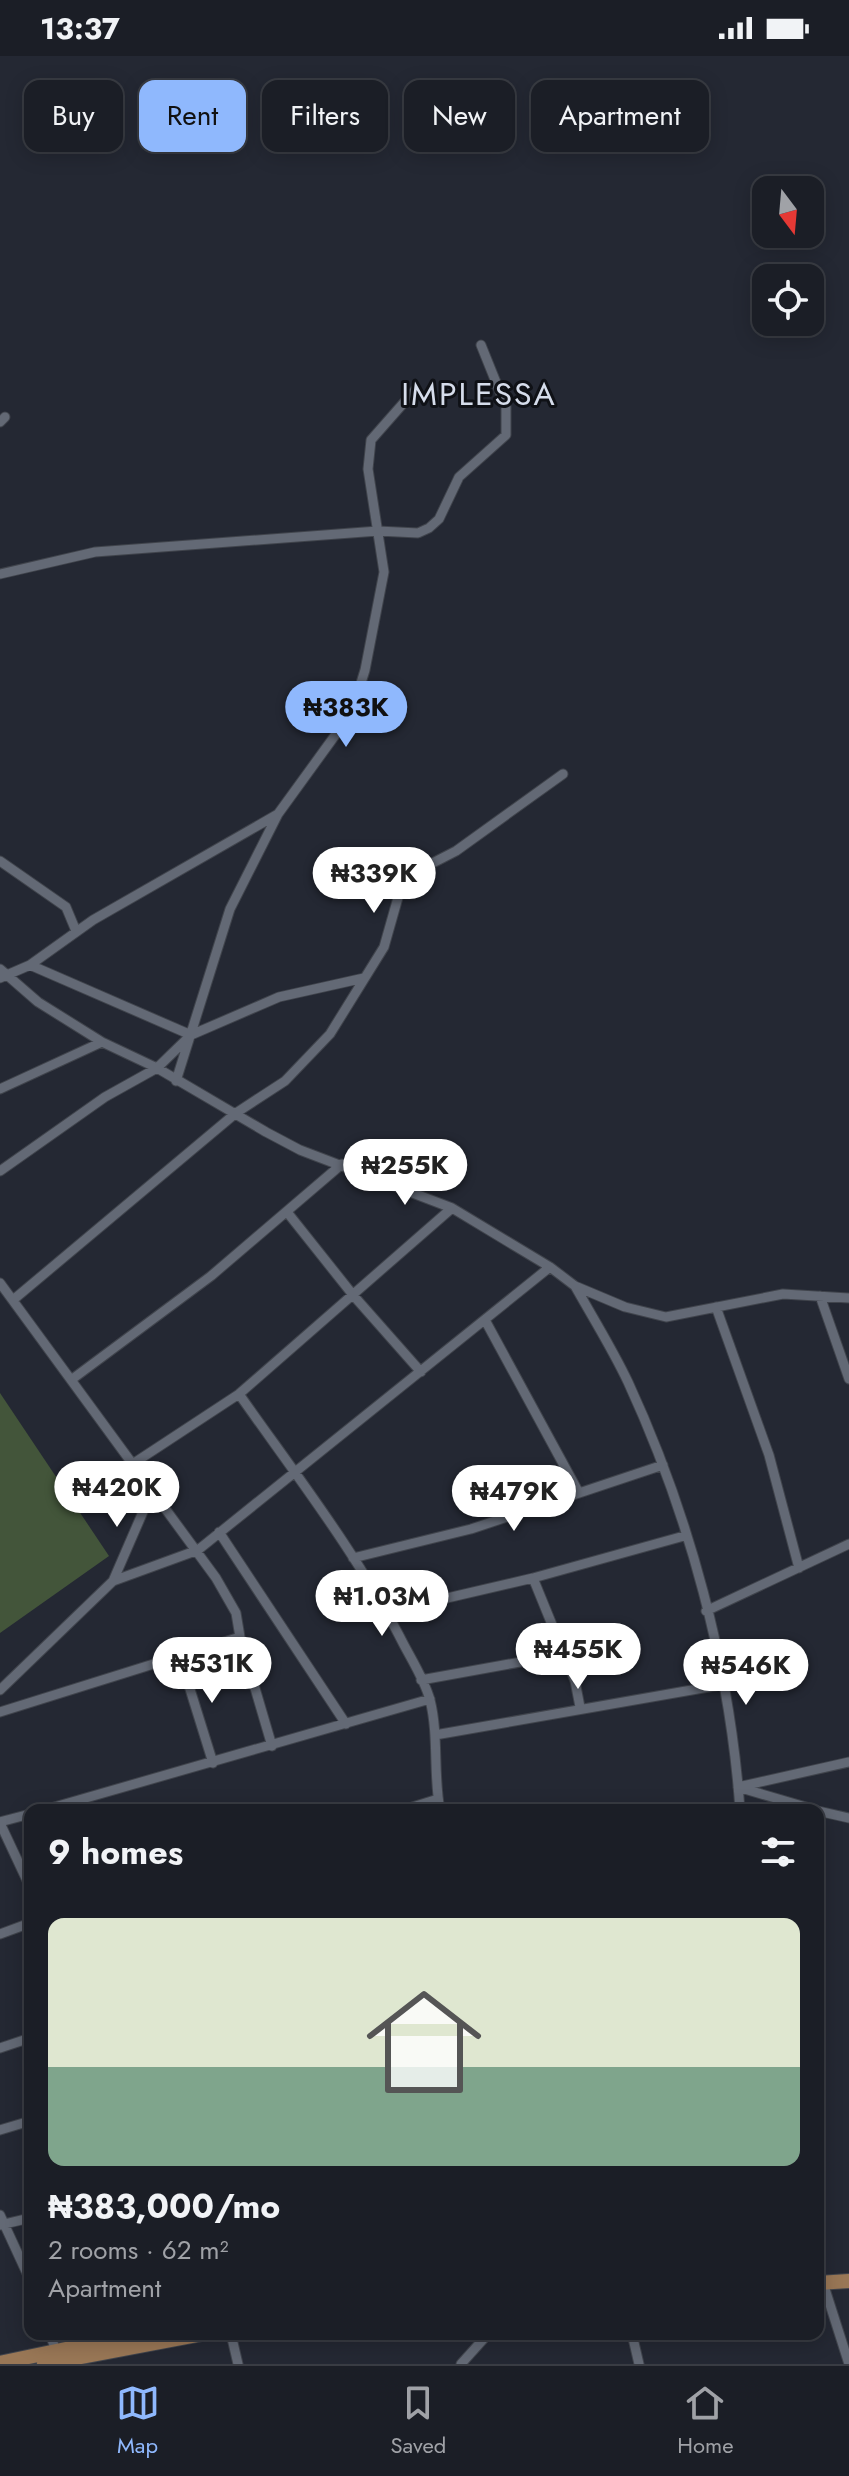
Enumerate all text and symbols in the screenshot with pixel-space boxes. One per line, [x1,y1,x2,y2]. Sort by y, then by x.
text: 13:37 [40,7,120,50]
chip: Buy [24,80,123,152]
chip: Rent [139,80,246,152]
chip: Filters [262,80,388,152]
chip: New [404,80,515,152]
chip: Apartment [531,80,709,152]
north arrow [752,176,824,248]
map controls [752,176,824,336]
button: locate [752,264,824,336]
district label: IMPLESSA [401,371,557,417]
pin: ₦383K [290,681,402,749]
text: ₦383K [303,688,389,726]
pin: ₦339K [318,847,430,915]
text: ₦339K [331,854,417,892]
pin: ₦255K [349,1139,461,1207]
text: ₦255K [361,1146,449,1184]
pin: ₦420K [61,1461,173,1529]
pin: ₦479K [458,1465,570,1533]
text: ₦420K [72,1468,162,1506]
text: ₦479K [470,1472,558,1510]
pin: ₦1.03M [317,1570,447,1638]
text: ₦1.03M [334,1577,430,1615]
pin: ₦455K [522,1623,634,1691]
text: ₦455K [534,1630,622,1668]
pin: ₦531K [156,1637,268,1705]
pin: ₦546K [690,1639,802,1707]
text: ₦531K [170,1644,254,1682]
text: ₦546K [701,1646,791,1684]
text: 9 homes [48,1828,183,1877]
icon: filters [756,1830,800,1874]
icon: home [352,1970,496,2114]
text: ₦383,000/mo [48,2182,280,2231]
text: 2 rooms · 62 m² [48,2231,229,2269]
text: Apartment [48,2269,161,2307]
tab: Map [116,2381,160,2461]
tab: Saved [391,2381,446,2461]
tab: Home [677,2381,733,2461]

